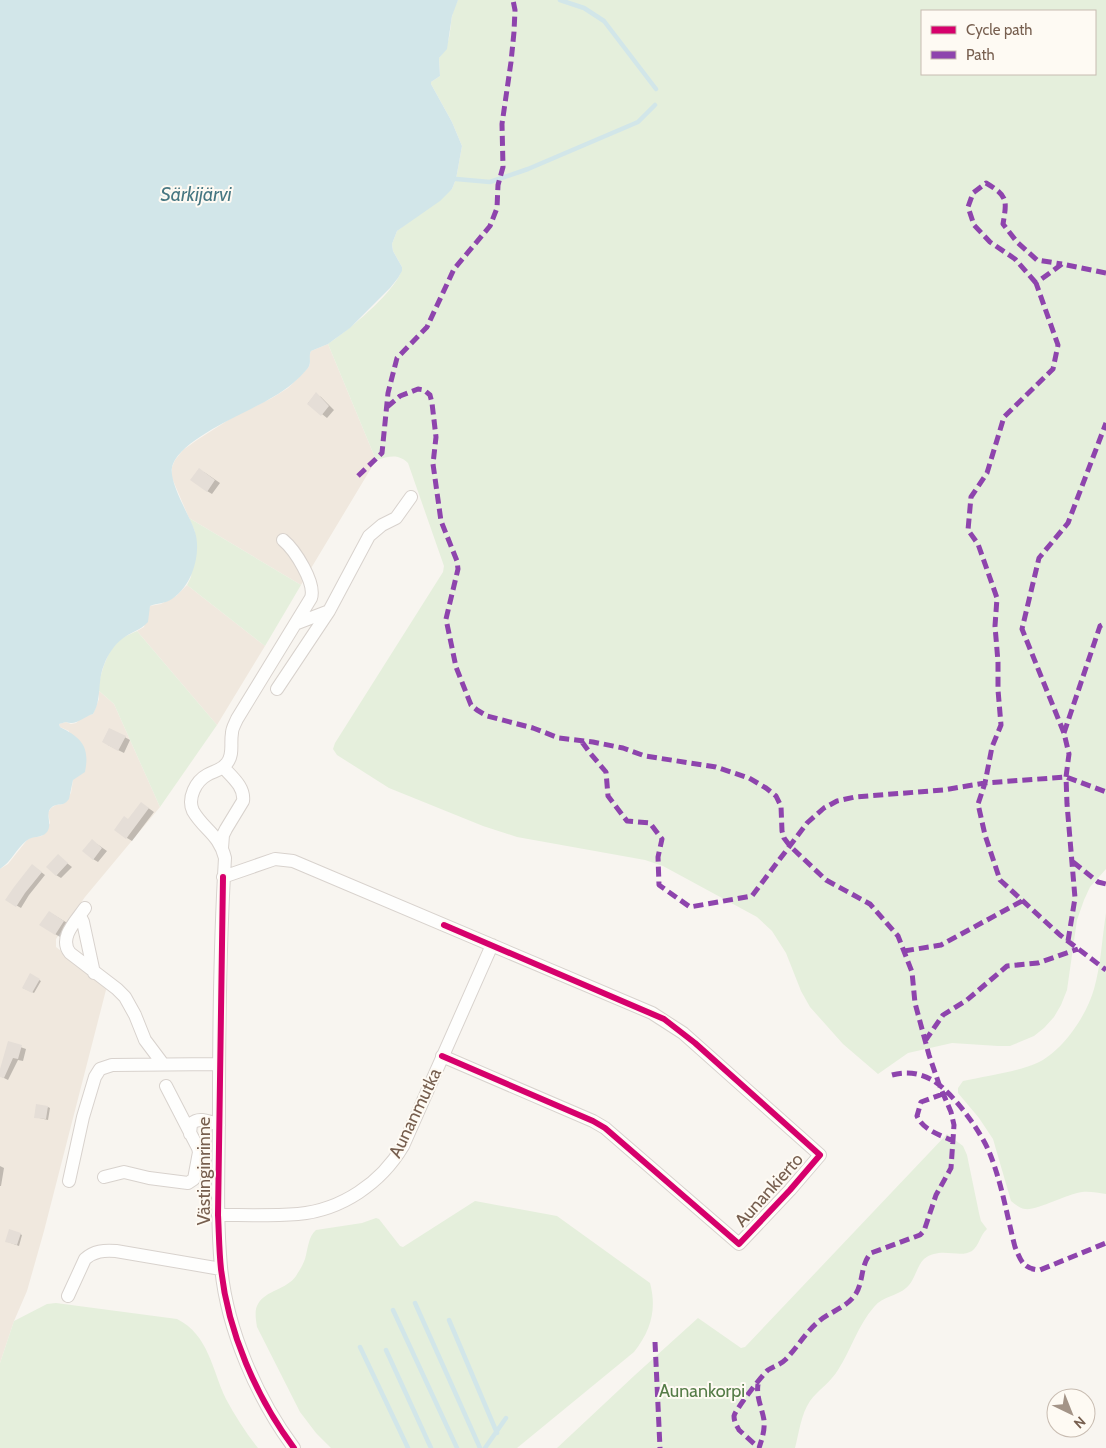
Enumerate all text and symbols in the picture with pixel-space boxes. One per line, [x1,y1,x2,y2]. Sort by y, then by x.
legend [921,10,1096,75]
text: Cycle path [966,21,1032,39]
text: Path [966,46,995,64]
water label: Särkijärvi [160,183,232,206]
street label: Aunanmutka [384,1064,446,1161]
street label: Västinginrinne [193,1117,215,1225]
street label: Aunankierto [730,1148,808,1231]
park label: Aunankorpi [659,1380,745,1402]
north arrow [1046,1388,1096,1438]
text: N [1070,1413,1090,1432]

